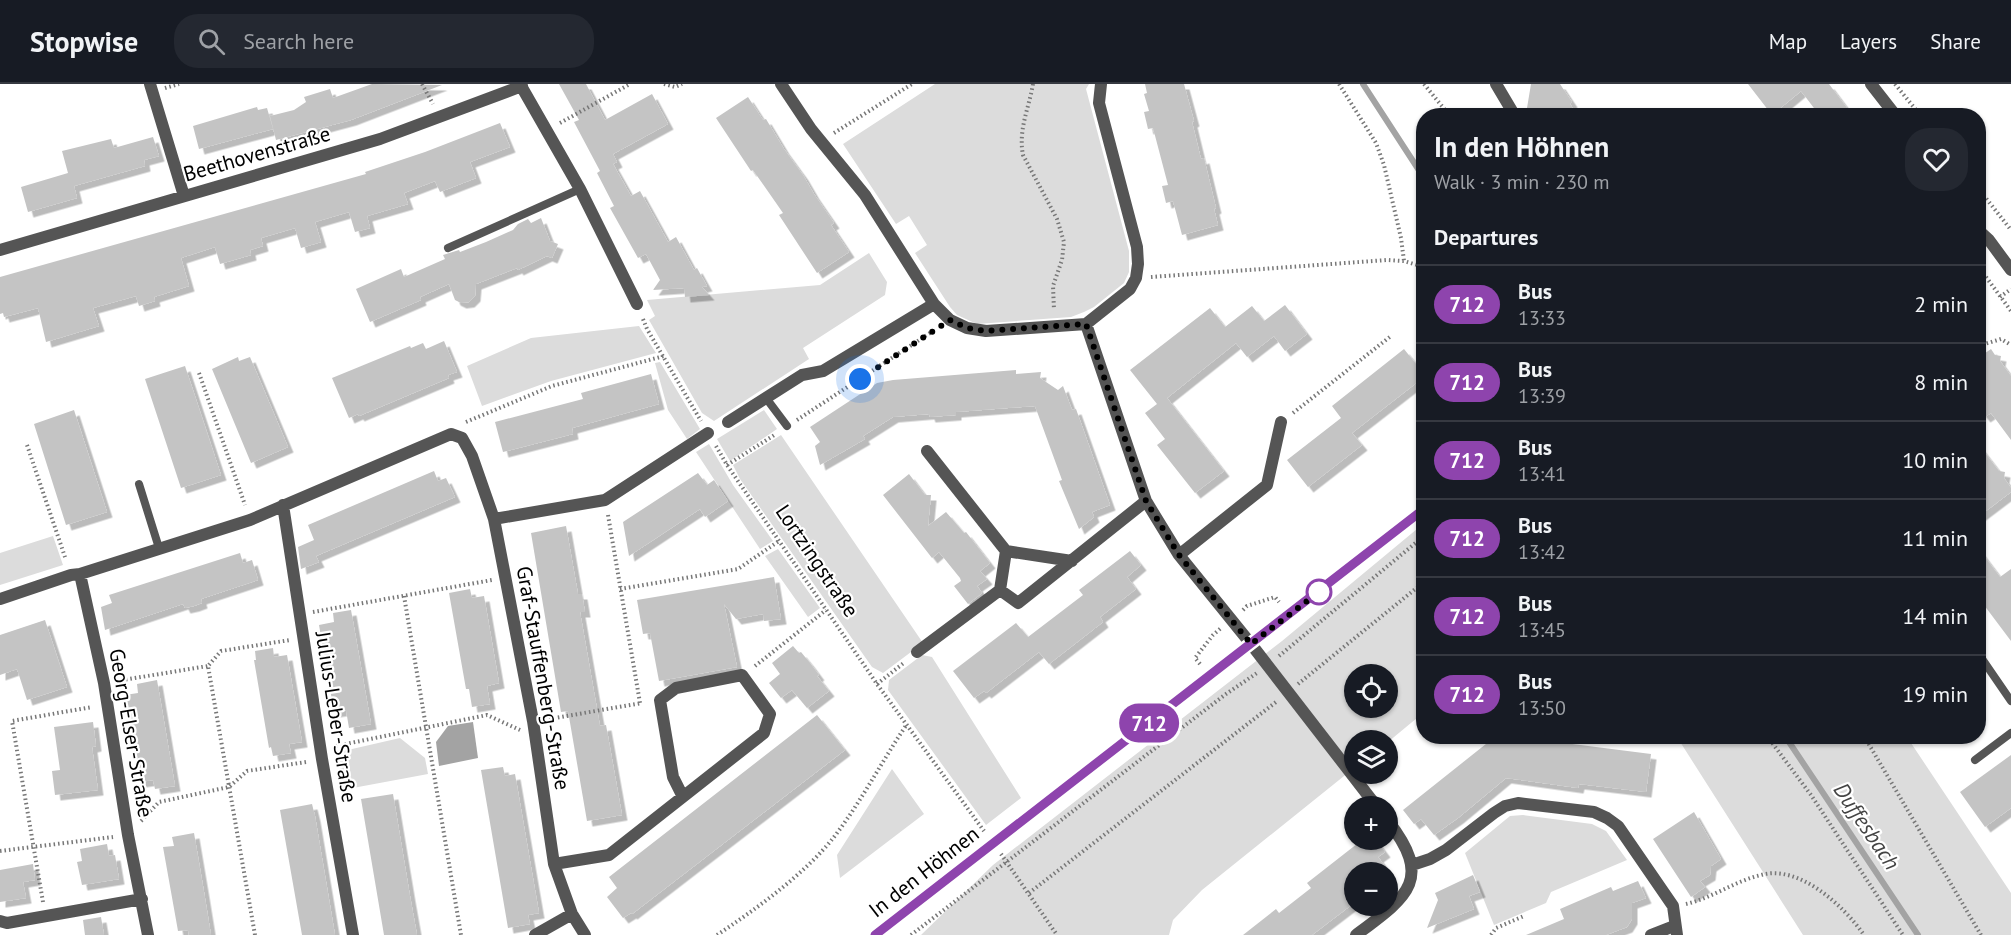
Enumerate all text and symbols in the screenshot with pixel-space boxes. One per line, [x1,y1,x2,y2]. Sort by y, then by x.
search box [174,14,594,68]
text: Stopwise [30,23,138,60]
icon: search [195,25,228,58]
text: Search here [243,27,354,55]
text: Map [1769,28,1807,55]
text: Layers [1840,28,1897,55]
text: Share [1930,28,1981,55]
street label: Beethovenstraße [180,120,333,187]
text: In den Höhnen [1434,128,1609,165]
button: heart [1905,128,1968,191]
text: Walk · 3 min · 230 m [1434,169,1610,195]
text: Departures [1434,223,1538,251]
text: Bus [1518,277,1552,305]
text: 2 min [1914,290,1968,318]
text: 712 [1449,291,1485,318]
text: 13:33 [1518,305,1566,331]
text: Bus [1518,355,1552,383]
your location [845,364,875,394]
text: 8 min [1914,368,1968,396]
text: 712 [1449,369,1485,396]
text: 13:39 [1518,383,1566,409]
text: Bus [1518,433,1552,461]
text: 10 min [1902,446,1968,474]
text: 712 [1449,447,1485,474]
text: 13:41 [1518,461,1566,487]
street label: Lortzingstraße [770,499,865,622]
text: Bus [1518,511,1552,539]
text: 11 min [1902,524,1968,552]
text: 712 [1449,525,1485,552]
text: 13:42 [1518,539,1566,565]
street label: Graf-Stauffenberg-Straße [510,564,576,792]
unlabelled marker [1306,579,1332,605]
text: Bus [1518,589,1552,617]
text: 14 min [1902,602,1968,630]
text: 712 [1449,603,1485,630]
text: 13:45 [1518,617,1566,643]
street label: Julius-Leber-Straße [309,628,363,804]
street label: Georg-Elser-Straße [103,646,160,819]
map controls [1344,664,1398,916]
button: locate [1344,664,1398,718]
text: Bus [1518,667,1552,695]
text: 19 min [1902,680,1968,708]
text: 712 [1449,681,1485,708]
text: 13:50 [1518,695,1566,721]
line badge: 712 [1114,704,1184,742]
text: 712 [1131,710,1167,737]
button: layers [1344,730,1398,784]
water label: Duffesbach [1828,777,1906,875]
button: + [1344,796,1398,850]
street label: In den Höhnen [863,820,984,923]
button: − [1344,862,1398,916]

